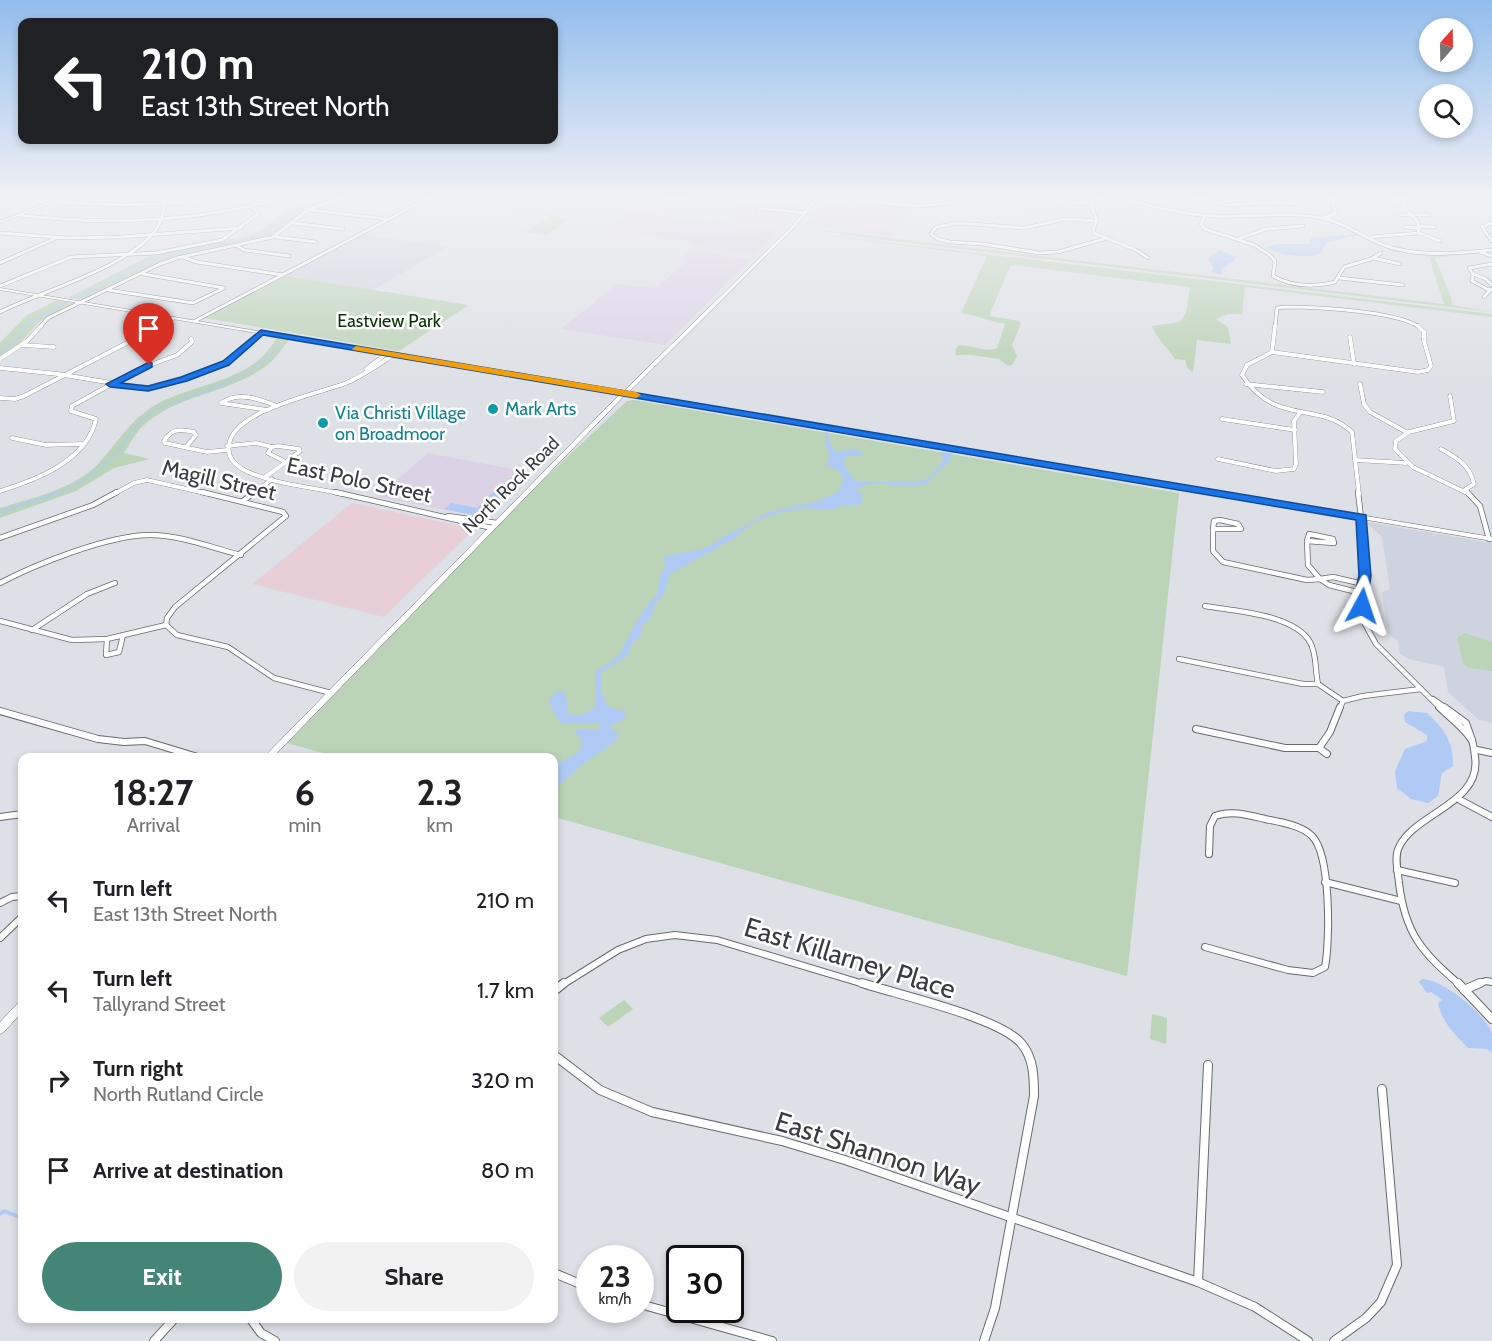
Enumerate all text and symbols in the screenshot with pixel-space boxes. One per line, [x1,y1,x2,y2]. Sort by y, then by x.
north arrow [1419,18,1473,72]
map controls [1419,18,1473,138]
text: 210 m [141,38,254,90]
icon: left [42,42,120,120]
button: search [1419,84,1473,138]
text: East 13th Street North [141,90,390,123]
pin [123,303,174,365]
park label: Eastview Park [337,310,442,332]
icon: arrive [132,312,165,345]
place label: Mark Arts [505,398,576,420]
place label: Via Christi Village on Broadmoor [335,402,466,445]
marker: Mark Arts [486,402,500,416]
marker: Via Christi Village on Broadmoor [316,416,330,430]
street label: North Rock Road [458,432,564,538]
street label: East Polo Street [284,451,434,509]
street label: Magill Street [159,454,279,506]
position arrow [1330,574,1394,638]
text: 18:27 [113,770,193,814]
text: 6 [295,770,315,814]
text: 2.3 [417,770,463,814]
text: Arrival [127,813,180,837]
text: min [289,813,321,837]
text: km [426,813,453,837]
text: Turn left [93,875,172,902]
icon: left [42,884,75,917]
text: 210 m [476,887,534,914]
text: East 13th Street North [93,902,277,926]
street label: East Killarney Place [740,910,960,1006]
text: Turn left [93,965,172,992]
icon: left [42,974,75,1007]
text: 1.7 km [477,977,534,1004]
text: Tallyrand Street [93,992,225,1016]
text: Turn right [93,1055,183,1082]
icon: right [42,1064,75,1097]
text: 320 m [471,1067,534,1094]
text: North Rutland Circle [93,1082,264,1106]
street label: East Shannon Way [771,1104,985,1202]
icon: arrive [42,1154,75,1187]
text: Arrive at destination [93,1157,283,1184]
text: 80 m [481,1157,534,1184]
button: Exit [42,1242,282,1311]
button: Share [294,1242,534,1311]
speed limit sign: 30 [666,1245,744,1323]
text: 23 [599,1258,631,1295]
text: km/h [599,1290,631,1308]

